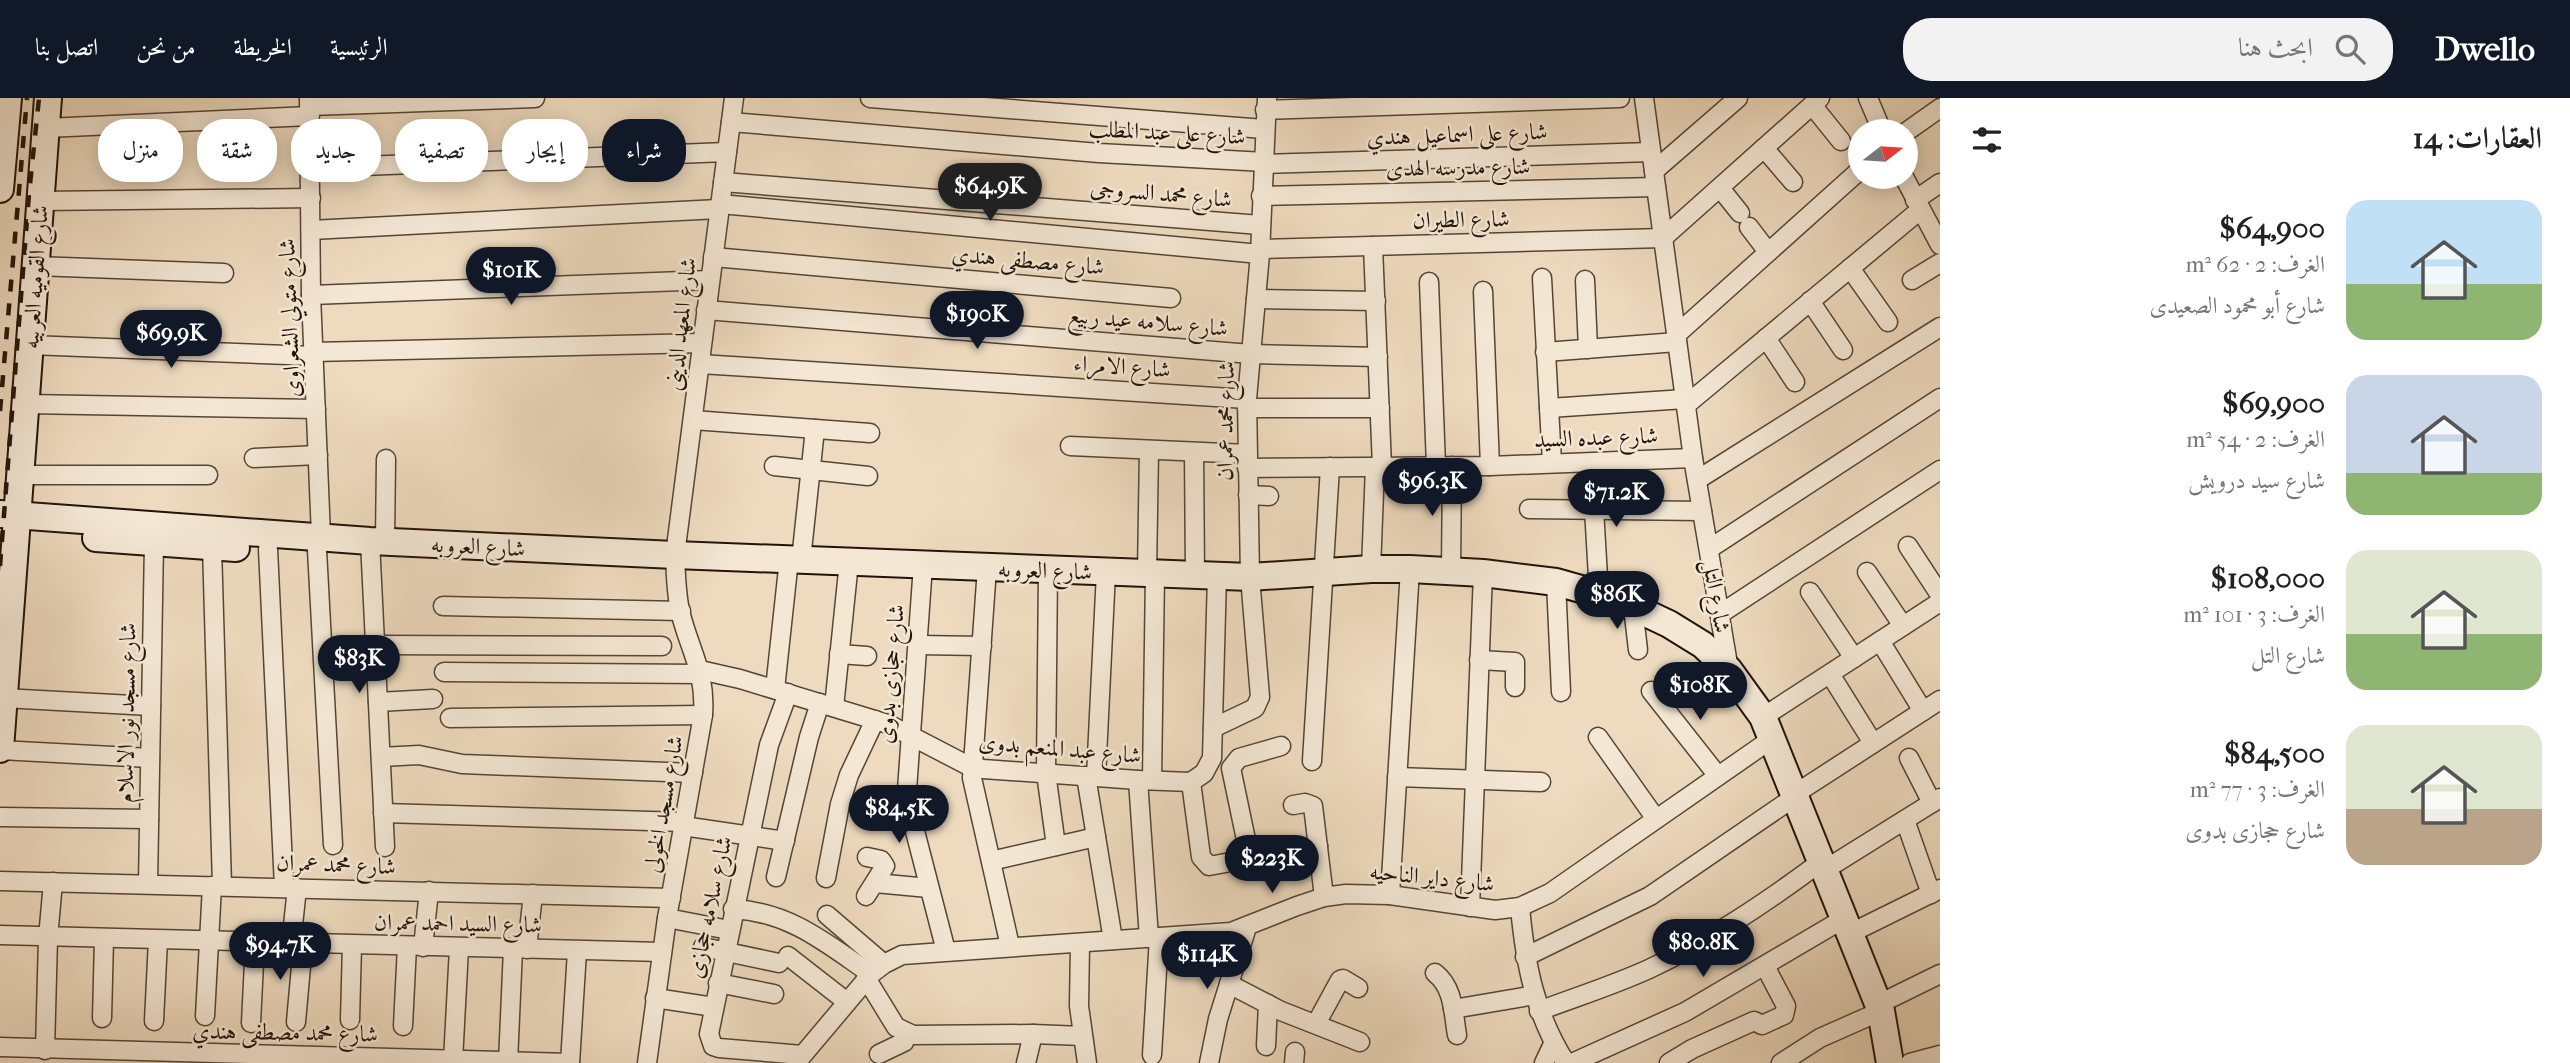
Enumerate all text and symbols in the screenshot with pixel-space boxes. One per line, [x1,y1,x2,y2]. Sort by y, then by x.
search box [1903,18,2393,81]
icon: search [2331,30,2369,68]
text: Dwello [2435,30,2535,69]
text: ابحث هنا [2238,32,2313,63]
text: اتصل بنا [35,33,98,61]
text: من نحن [136,33,196,61]
text: الخريطة [234,33,292,61]
text: الرئيسية [330,33,388,61]
street label: شارع على عبد المطلب [1088,115,1246,156]
street label: شارع على اسماعيل هندي [1366,118,1548,157]
chip: منزل [98,119,183,182]
chip: شقة [197,119,277,182]
chip: جديد [291,119,381,182]
chip: تصفية [395,119,488,182]
chip: إيجار [502,119,588,182]
chip: شراء [602,119,686,182]
north arrow [1848,119,1918,189]
map controls [1848,119,1918,189]
icon: filters [1968,121,2006,159]
text: العقارات: 14 [2413,121,2542,156]
street label: شارع مدرسه الهدى [1385,153,1531,188]
pin: $64.9K [933,164,1047,223]
text: $64.9K [954,172,1026,199]
street label: شارع محمد السروجى [1088,174,1233,219]
street label: شارع القوميه العربيه [17,204,60,350]
street label: شارع الطيران [1412,205,1510,240]
text: $64,900 [2219,211,2325,246]
icon: home [2402,228,2486,312]
street label: شارع متولي الشعراوى [273,238,312,398]
street label: شارع مصطفى هندي [950,240,1105,287]
pin: $101K [462,248,560,307]
text: الغرف: 2 · 62 m² [2185,251,2325,278]
text: $101K [482,256,540,283]
street label: شارع المعهد الدينى [659,256,708,393]
pin: $190K [928,292,1026,351]
text: شارع أبو محمود الصعيدى [2149,292,2325,319]
text: $190K [946,300,1008,327]
street label: شارع سلامه عيد ربيع [1066,301,1229,349]
pin: $69.9K [114,310,228,370]
text: $69.9K [136,319,206,346]
street label: شارع الامراء [1072,350,1171,389]
street label: شارع محمد عمران [1211,361,1246,481]
text: $69,900 [2222,386,2325,421]
icon: home [2402,403,2486,487]
street label: شارع عبده السيد [1533,422,1659,459]
text: الغرف: 2 · 54 m² [2186,426,2325,453]
pin: $96.3K [1375,458,1489,518]
text: $96.3K [1398,467,1466,494]
text: شارع سيد درويش [2188,467,2325,494]
pin: $71.2K [1559,470,1673,529]
text: $71.2K [1584,478,1648,505]
street label: شارع العروبه [430,531,526,568]
street label: شارع العروبه [997,555,1093,592]
street label: شارع التل [1691,557,1736,636]
text: $108,000 [2210,561,2325,596]
pin: $86K [1576,572,1658,631]
icon: home [2402,578,2486,662]
text: $86K [1590,580,1644,607]
text: الغرف: 3 · 101 m² [2183,601,2325,628]
street label: شارع حجازى بدوى [871,603,916,745]
street label: شارع مسجد نور الاسلام [111,623,148,804]
pin: $83K [318,636,400,695]
text: شارع التل [2251,642,2325,669]
text: $83K [334,644,384,671]
pin: $108K [1651,662,1749,722]
text: $108K [1669,671,1731,698]
street label: شارع عبد المنعم بدوى [977,728,1142,777]
street label: شارع مسجد الخولى [638,733,695,876]
text: $84,500 [2224,736,2325,771]
icon: home [2402,753,2486,837]
text: الغرف: 3 · 77 m² [2190,776,2325,803]
pin: $84.5K [842,786,956,845]
text: $84.5K [865,794,933,821]
text: شارع حجازى بدوى [2185,817,2325,844]
street label: شارع سلامه حجازى [681,834,744,982]
pin: $223K [1223,836,1321,895]
text: $223K [1241,844,1303,871]
street label: شارع محمد عمران [275,849,396,886]
street label: شارع داير الناحيه [1368,858,1496,903]
street label: شارع السيد احمد عمران [374,909,542,944]
pin: $80.8K [1646,920,1760,979]
pin: $94.7K [223,922,337,982]
text: $80.8K [1668,928,1738,955]
text: $94.7K [245,931,315,958]
pin: $114K [1158,932,1256,991]
text: $114K [1177,940,1237,967]
street label: شارع محمد مصطفى هندي [192,1017,378,1054]

